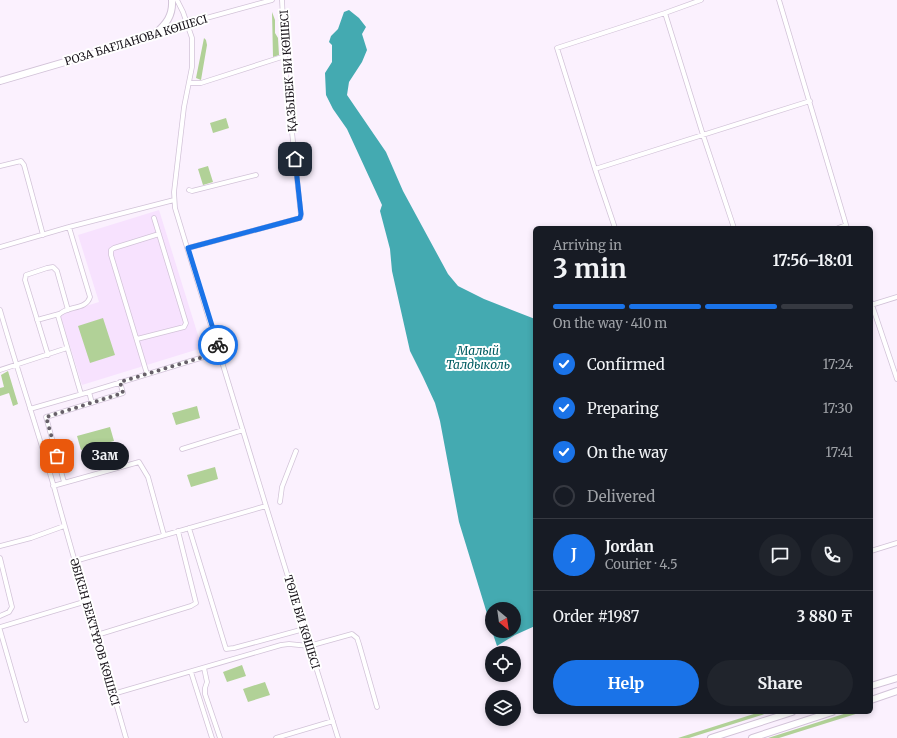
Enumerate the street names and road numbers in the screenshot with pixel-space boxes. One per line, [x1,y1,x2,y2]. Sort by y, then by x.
street label: ҚАЗЫБЕК БИ КӨШЕСІ [277,9,299,133]
street label: РОЗА БАҒЛАНОВА КӨШЕСІ [63,12,209,68]
street label: ӘБІКЕН БЕКТҰРОВ КӨШЕСІ [67,557,123,707]
street label: ТӨЛЕ БИ КӨШЕСІ [281,574,323,670]

